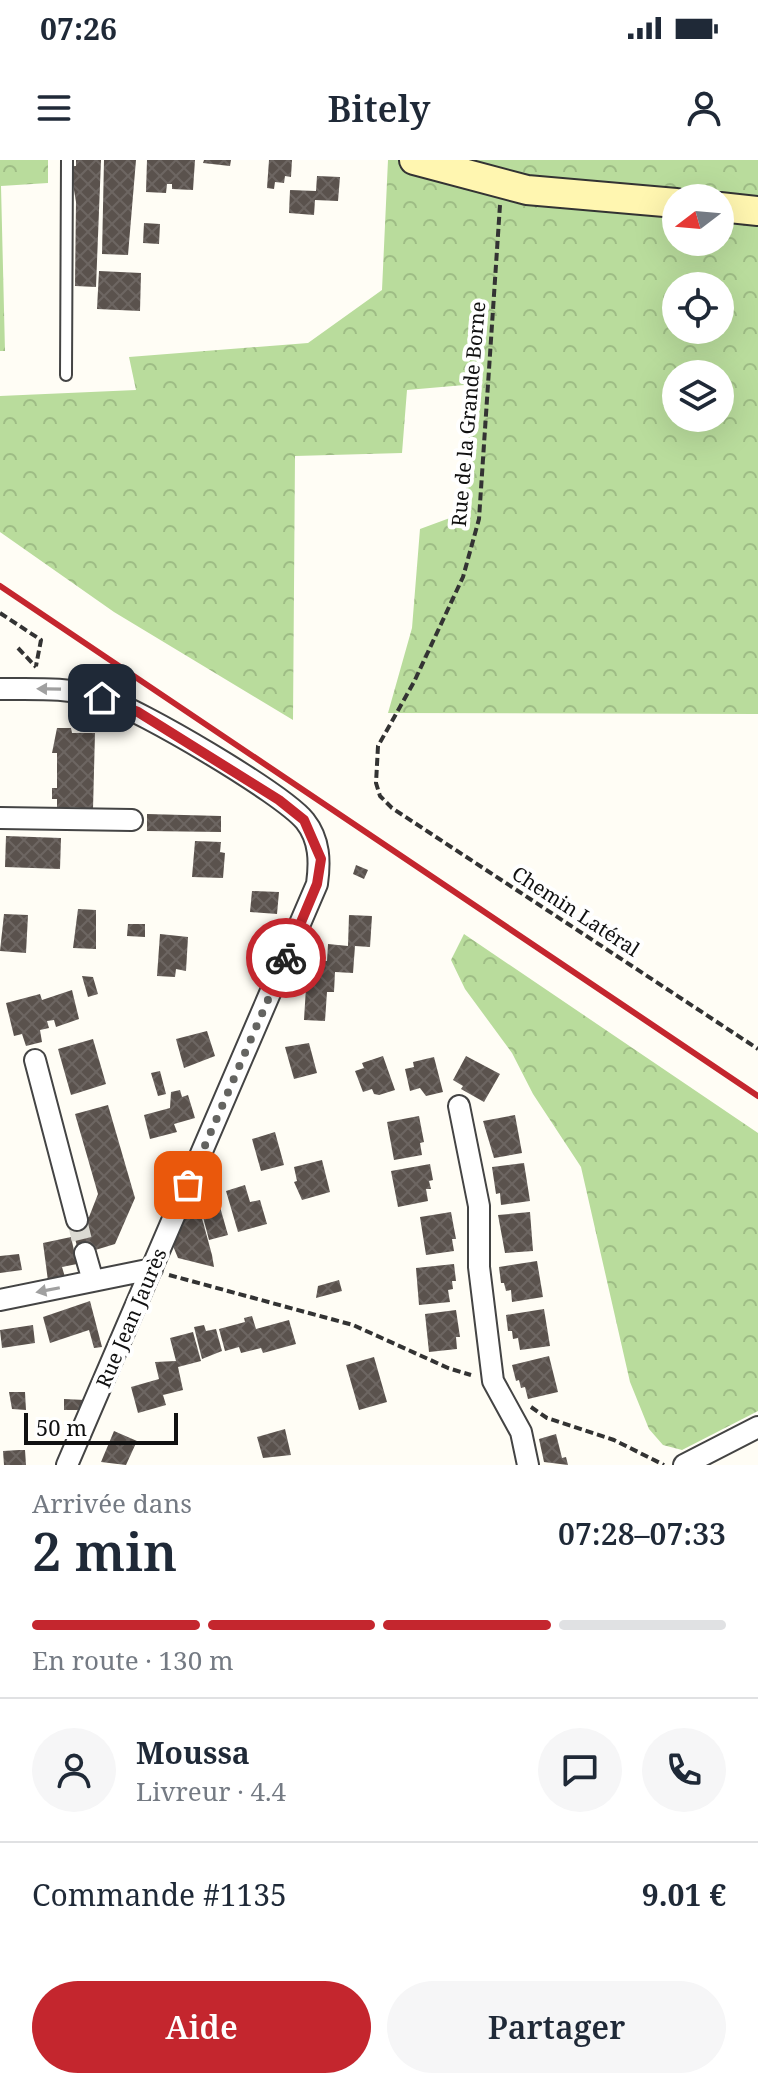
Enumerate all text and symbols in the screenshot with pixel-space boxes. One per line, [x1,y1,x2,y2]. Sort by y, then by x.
text: 07:26 [40,8,117,49]
text: Bitely [328,84,430,133]
icon: menu [32,86,76,130]
icon: person [682,86,726,130]
north arrow [662,184,734,256]
map controls [662,184,734,432]
button: locate [662,272,734,344]
street label: Rue de la Grande Borne [445,300,491,528]
button: layers [662,360,734,432]
pin [68,664,136,732]
icon: home [80,676,124,720]
one-way arrow [36,683,61,695]
street label: Chemin Latéral [507,860,645,962]
courier [246,918,326,998]
icon: bike [264,936,308,980]
pin [154,1151,222,1219]
icon: bag [166,1163,210,1207]
street label: Rue Jean Jaurès [89,1244,173,1392]
one-way arrow [36,1284,61,1297]
scale bar [24,1409,178,1445]
text: 50 m [36,1412,87,1442]
text: Arrivée dans [32,1485,192,1521]
text: 07:28–07:33 [558,1513,726,1554]
text: 2 min [32,1515,177,1586]
text: En route · 130 m [32,1642,234,1678]
button: person [32,1728,116,1812]
button: chat [538,1728,622,1812]
button: phone [642,1728,726,1812]
text: Moussa [136,1732,250,1773]
text: Livreur · 4.4 [136,1773,286,1809]
text: Commande #1135 [32,1874,287,1915]
text: 9.01 € [642,1874,726,1915]
button: Aide [32,1981,371,2073]
button: Partager [387,1981,726,2073]

